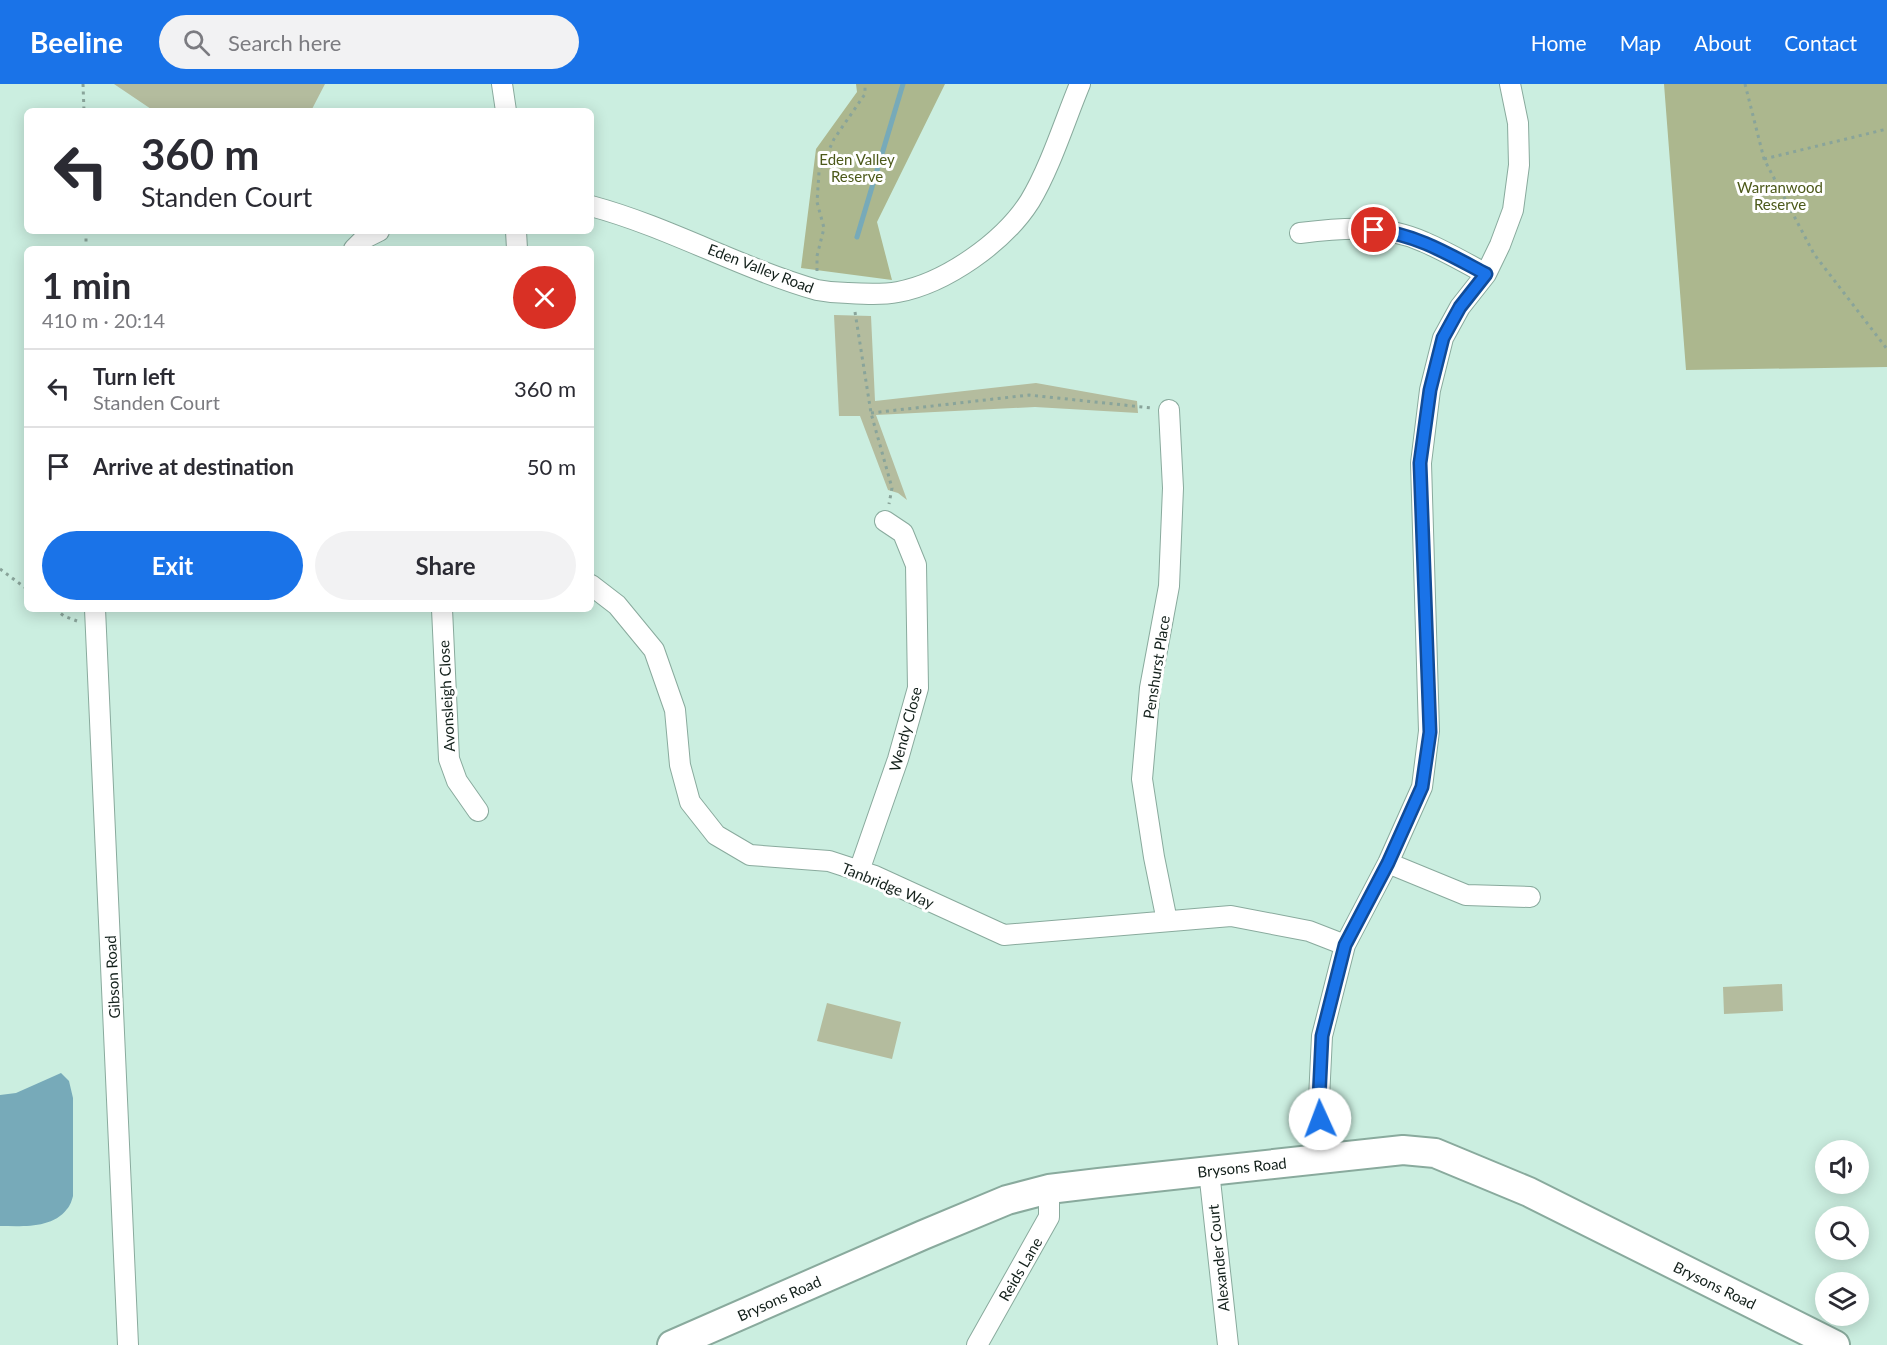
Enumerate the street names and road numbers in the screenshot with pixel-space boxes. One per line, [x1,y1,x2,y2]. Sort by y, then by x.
street label: Eden Valley Road [705,240,817,296]
street label: Penshurst Place [1139,614,1173,720]
street label: Avonsleigh Close [434,640,458,752]
street label: Wendy Close [885,685,925,773]
street label: Tanbridge Way [839,858,937,912]
street label: Gibson Road [101,935,123,1019]
street label: Brysons Road [1197,1153,1287,1181]
street label: Alexander Court [1203,1203,1233,1312]
street label: Reids Lane [995,1234,1045,1304]
street label: Brysons Road [1671,1257,1759,1313]
street label: Brysons Road [734,1272,824,1324]

